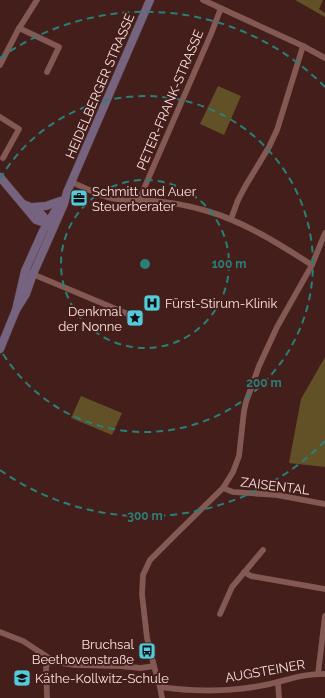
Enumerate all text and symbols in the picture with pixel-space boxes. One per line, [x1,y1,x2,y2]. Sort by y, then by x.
street label: HEIDELBERGER STRASSE [63,11,137,161]
street label: PETER-FRANK-STRASSE [134,28,206,172]
place label: Schmitt und Auer Steuerberater [92,184,197,214]
office icon: Schmitt und Auer Steuerberater [69,188,89,208]
centre of rings [138,257,152,271]
text: 100 m [212,257,246,271]
hospital icon: Fürst-Stirum-Klinik [142,293,162,313]
place label: Fürst-Stirum-Klinik [165,296,277,311]
place label: Denkmal der Nonne [58,304,122,334]
place icon: Denkmal der Nonne [125,308,145,328]
text: 200 m [246,376,282,390]
street label: ZAISENTAL [240,474,311,498]
text: 300 m [127,509,163,523]
place label: Bruchsal Beethovenstraße [32,637,134,667]
bus stop icon: Bruchsal Beethovenstraße [137,641,157,661]
street label: AUGSTEINER [224,657,306,685]
school or university icon: Käthe-Kollwitz-Schule [12,668,32,688]
place label: Käthe-Kollwitz-Schule [35,671,169,686]

